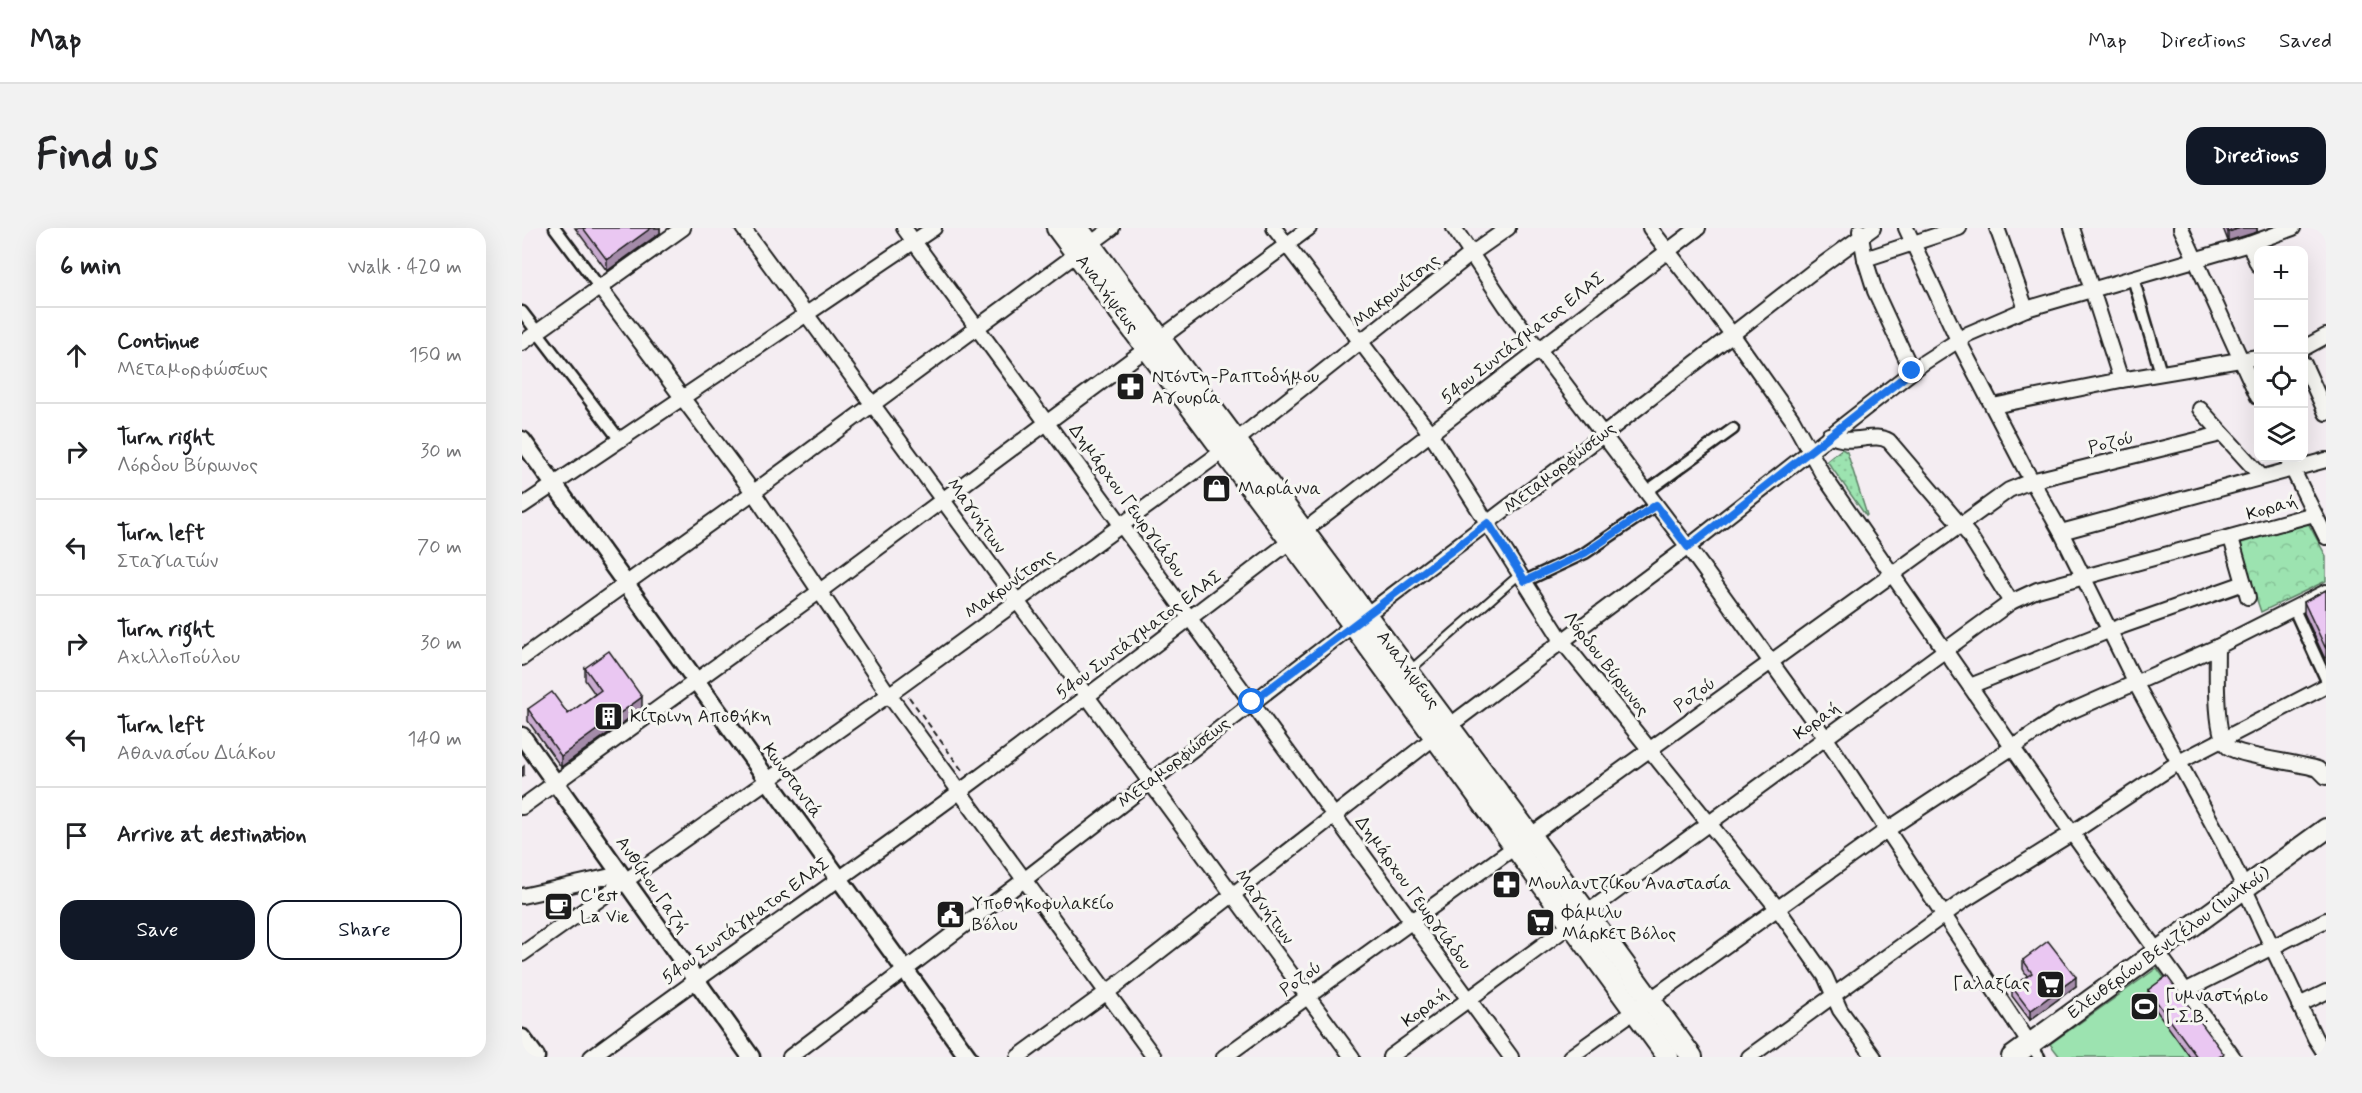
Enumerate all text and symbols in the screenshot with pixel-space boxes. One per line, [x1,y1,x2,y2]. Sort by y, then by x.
text: Map [30,23,81,60]
text: Map [2088,27,2127,55]
text: Directions [2160,27,2246,55]
text: Saved [2279,27,2332,55]
button: Directions [2186,127,2326,185]
text: Find us [36,129,158,184]
map controls [2254,246,2308,462]
button: + [2254,246,2308,300]
street label: Μακρυνίτσης [1347,248,1445,334]
text: 6 min [60,250,122,284]
street label: Αναλήψεως [1070,250,1144,338]
text: Walk · 420 m [348,254,462,281]
street label: 54ου Συντάγματος ΕΛΑΣ [1436,266,1610,410]
button: − [2254,300,2308,354]
text: Continue [117,328,199,356]
icon: ahead [60,339,93,372]
text: 150 m [409,342,462,369]
button: locate [2254,354,2308,408]
text: Μεταμορφώσεως [117,356,268,383]
route end [1898,357,1924,383]
place label: Ντόντη-Ραπτοδήμου Αγουρία [1152,365,1319,410]
pharmacy icon: Ντόντη-Ραπτοδήμου Αγουρία [1115,371,1147,403]
button: layers [2254,408,2308,462]
street label: Μεταμορφώσεως [1499,417,1621,519]
street label: Δημάρχου Γεωργιάδου [1063,419,1191,583]
text: Turn right [117,424,215,452]
street label: Ροζού [2086,426,2136,460]
icon: right [60,435,93,468]
text: 30 m [420,438,462,465]
text: Λόρδου Βύρωνος [117,452,258,479]
shop icon: Μαριάννα [1201,473,1233,505]
street label: Μαγνήτων [941,474,1012,559]
place label: Μαριάννα [1238,477,1321,501]
street label: Κοραή [2244,489,2300,527]
text: Turn left [117,520,205,548]
icon: left [60,531,93,564]
text: 70 m [417,534,462,561]
street label: Μακρυνίτσης [960,543,1060,625]
text: Σταγιατών [117,548,218,575]
street label: 54ου Συντάγματος ΕΛΑΣ [1051,565,1227,705]
street label: Λόρδου Βύρωνος [1557,607,1655,721]
text: Turn right [117,616,215,644]
street label: Αναλήψεως [1371,626,1445,714]
icon: right [60,627,93,660]
text: 30 m [420,630,462,657]
text: Αχιλλοπούλου [117,644,240,671]
street label: Ροζού [1669,672,1721,718]
route start [1238,688,1264,714]
street label: Κοραή [1789,696,1845,746]
building icon: Κίτρινη Αποθήκη [593,701,625,733]
place label: Κίτρινη Αποθήκη [630,705,772,729]
text: Turn left [117,712,205,740]
street label: Μεταμορφώσεως [1113,712,1235,814]
icon: left [60,723,93,756]
text: 140 m [408,726,462,753]
street label: Κωνσταντά [757,738,827,824]
text: Αθανασίου Διάκου [117,740,276,767]
street label: Δημάρχου Γεωργιάδου [1349,811,1477,975]
icon: arrive [60,819,93,852]
text: Arrive at destination [117,821,307,849]
street label: Ανθίμου Γαζή [610,832,694,938]
street label: 54ου Συντάγματος ΕΛΑΣ [657,852,835,990]
street label: Ελευθερίου Βενιζέλου (Ιωλκού) [2062,860,2276,1025]
street label: Μαγνήτων [1229,865,1300,950]
pharmacy icon: Μουλαντζίκου Αναστασία [1491,868,1523,900]
place label: Μουλαντζίκου Αναστασία [1528,872,1731,896]
place label: C'est La Vie [580,884,629,929]
cafe icon: C'est La Vie [543,890,575,922]
place label: Υποθηκοφυλακείο Βόλου [972,892,1114,937]
public building icon: Υποθηκοφυλακείο Βόλου [935,898,967,930]
button: Save [60,900,255,960]
button: Share [267,900,462,960]
place label: Φάμιλυ Μάρκετ Βόλος [1561,901,1676,946]
supermarket icon: Φάμιλυ Μάρκετ Βόλος [1525,907,1557,939]
street label: Ροζού [1275,956,1327,1002]
supermarket icon: Γαλαξίας [2035,968,2067,1000]
place label: Γαλαξίας [1953,972,2030,996]
street label: Κοραή [1397,983,1453,1033]
place label: Γυμναστήριο Γ.Σ.Β. [2165,984,2268,1029]
sports icon: Γυμναστήριο Γ.Σ.Β. [2128,990,2160,1022]

